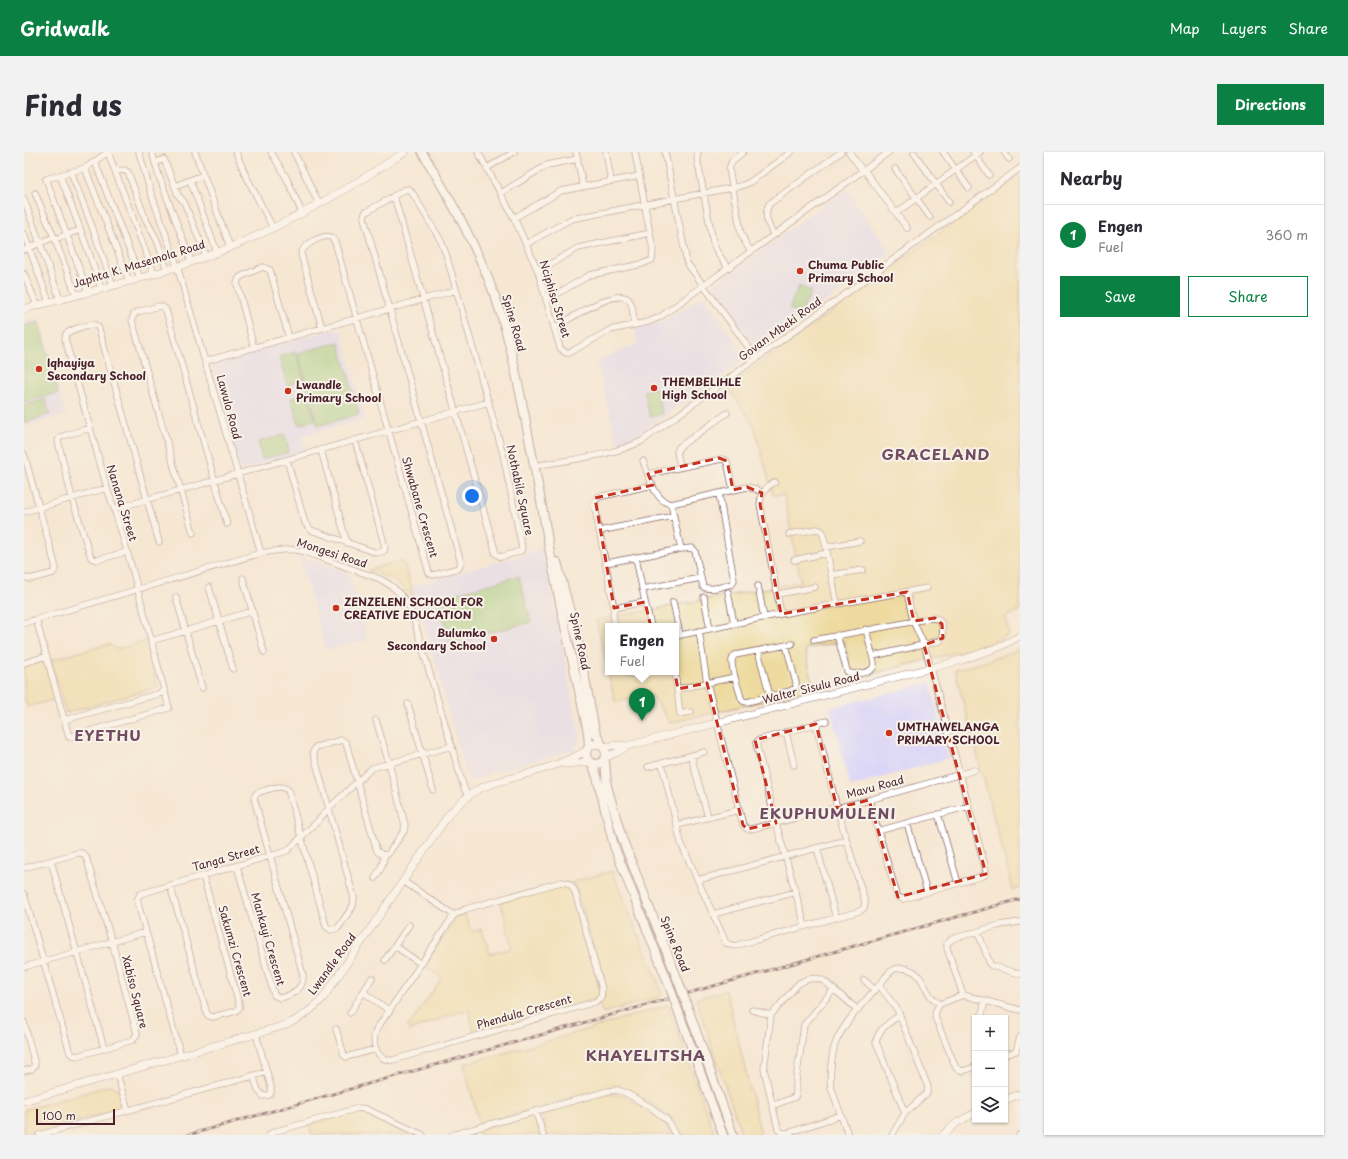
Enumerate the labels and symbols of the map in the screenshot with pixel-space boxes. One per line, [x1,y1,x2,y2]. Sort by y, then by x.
street label: Japhta K. Masemola Road [71,235,207,292]
place label: Chuma Public Primary School [808,256,893,286]
street label: Nciphisa Street [536,258,576,340]
marker: Chuma Public Primary School [795,266,805,276]
street label: Spine Road [498,292,531,354]
street label: Govan Mbeki Road [735,293,825,365]
place label: Iqhayiya Secondary School [47,354,146,384]
marker: Iqhayiya Secondary School [34,364,44,374]
street label: Lawulo Road [213,373,246,441]
place label: THEMBELIHLE High School [662,373,742,403]
place label: Lwandle Primary School [296,376,381,406]
marker: THEMBELIHLE High School [649,383,659,393]
marker: Lwandle Primary School [283,386,293,396]
district label: GRACELAND [882,442,990,465]
street label: Nothabile Square [503,443,538,537]
street label: Shwabane Crescent [398,454,443,560]
street label: Nanana Street [103,462,142,544]
your location [462,486,482,506]
street label: Mongesi Road [295,533,370,572]
place label: ZENZELENI SCHOOL FOR CREATIVE EDUCATION [344,593,483,623]
marker: ZENZELENI SCHOOL FOR CREATIVE EDUCATION [331,603,341,613]
street label: Spine Road [566,610,595,672]
place label: Bulumko Secondary School [387,624,486,654]
marker: Bulumko Secondary School [489,634,499,644]
street label: Walter Sisulu Road [760,667,861,708]
pin: 1 [629,688,655,721]
place label: UMTHAWELANGA PRIMARY SCHOOL [897,718,1000,748]
district label: EYETHU [74,723,142,746]
marker: UMTHAWELANGA PRIMARY SCHOOL [884,728,894,738]
street label: Mavu Road [844,771,906,802]
district label: EKUPHUMULENI [760,801,896,824]
street label: Tanga Street [190,840,262,875]
street label: Mankayi Crescent [247,890,290,988]
street label: Sakumzi Crescent [214,903,257,999]
street label: Spine Road [657,913,694,974]
street label: Lwandle Road [303,929,360,998]
street label: Xabiso Square [118,954,153,1030]
street label: Phendula Crescent [474,990,574,1033]
district label: KHAYELITSHA [586,1043,706,1066]
scale bar [36,1107,115,1126]

